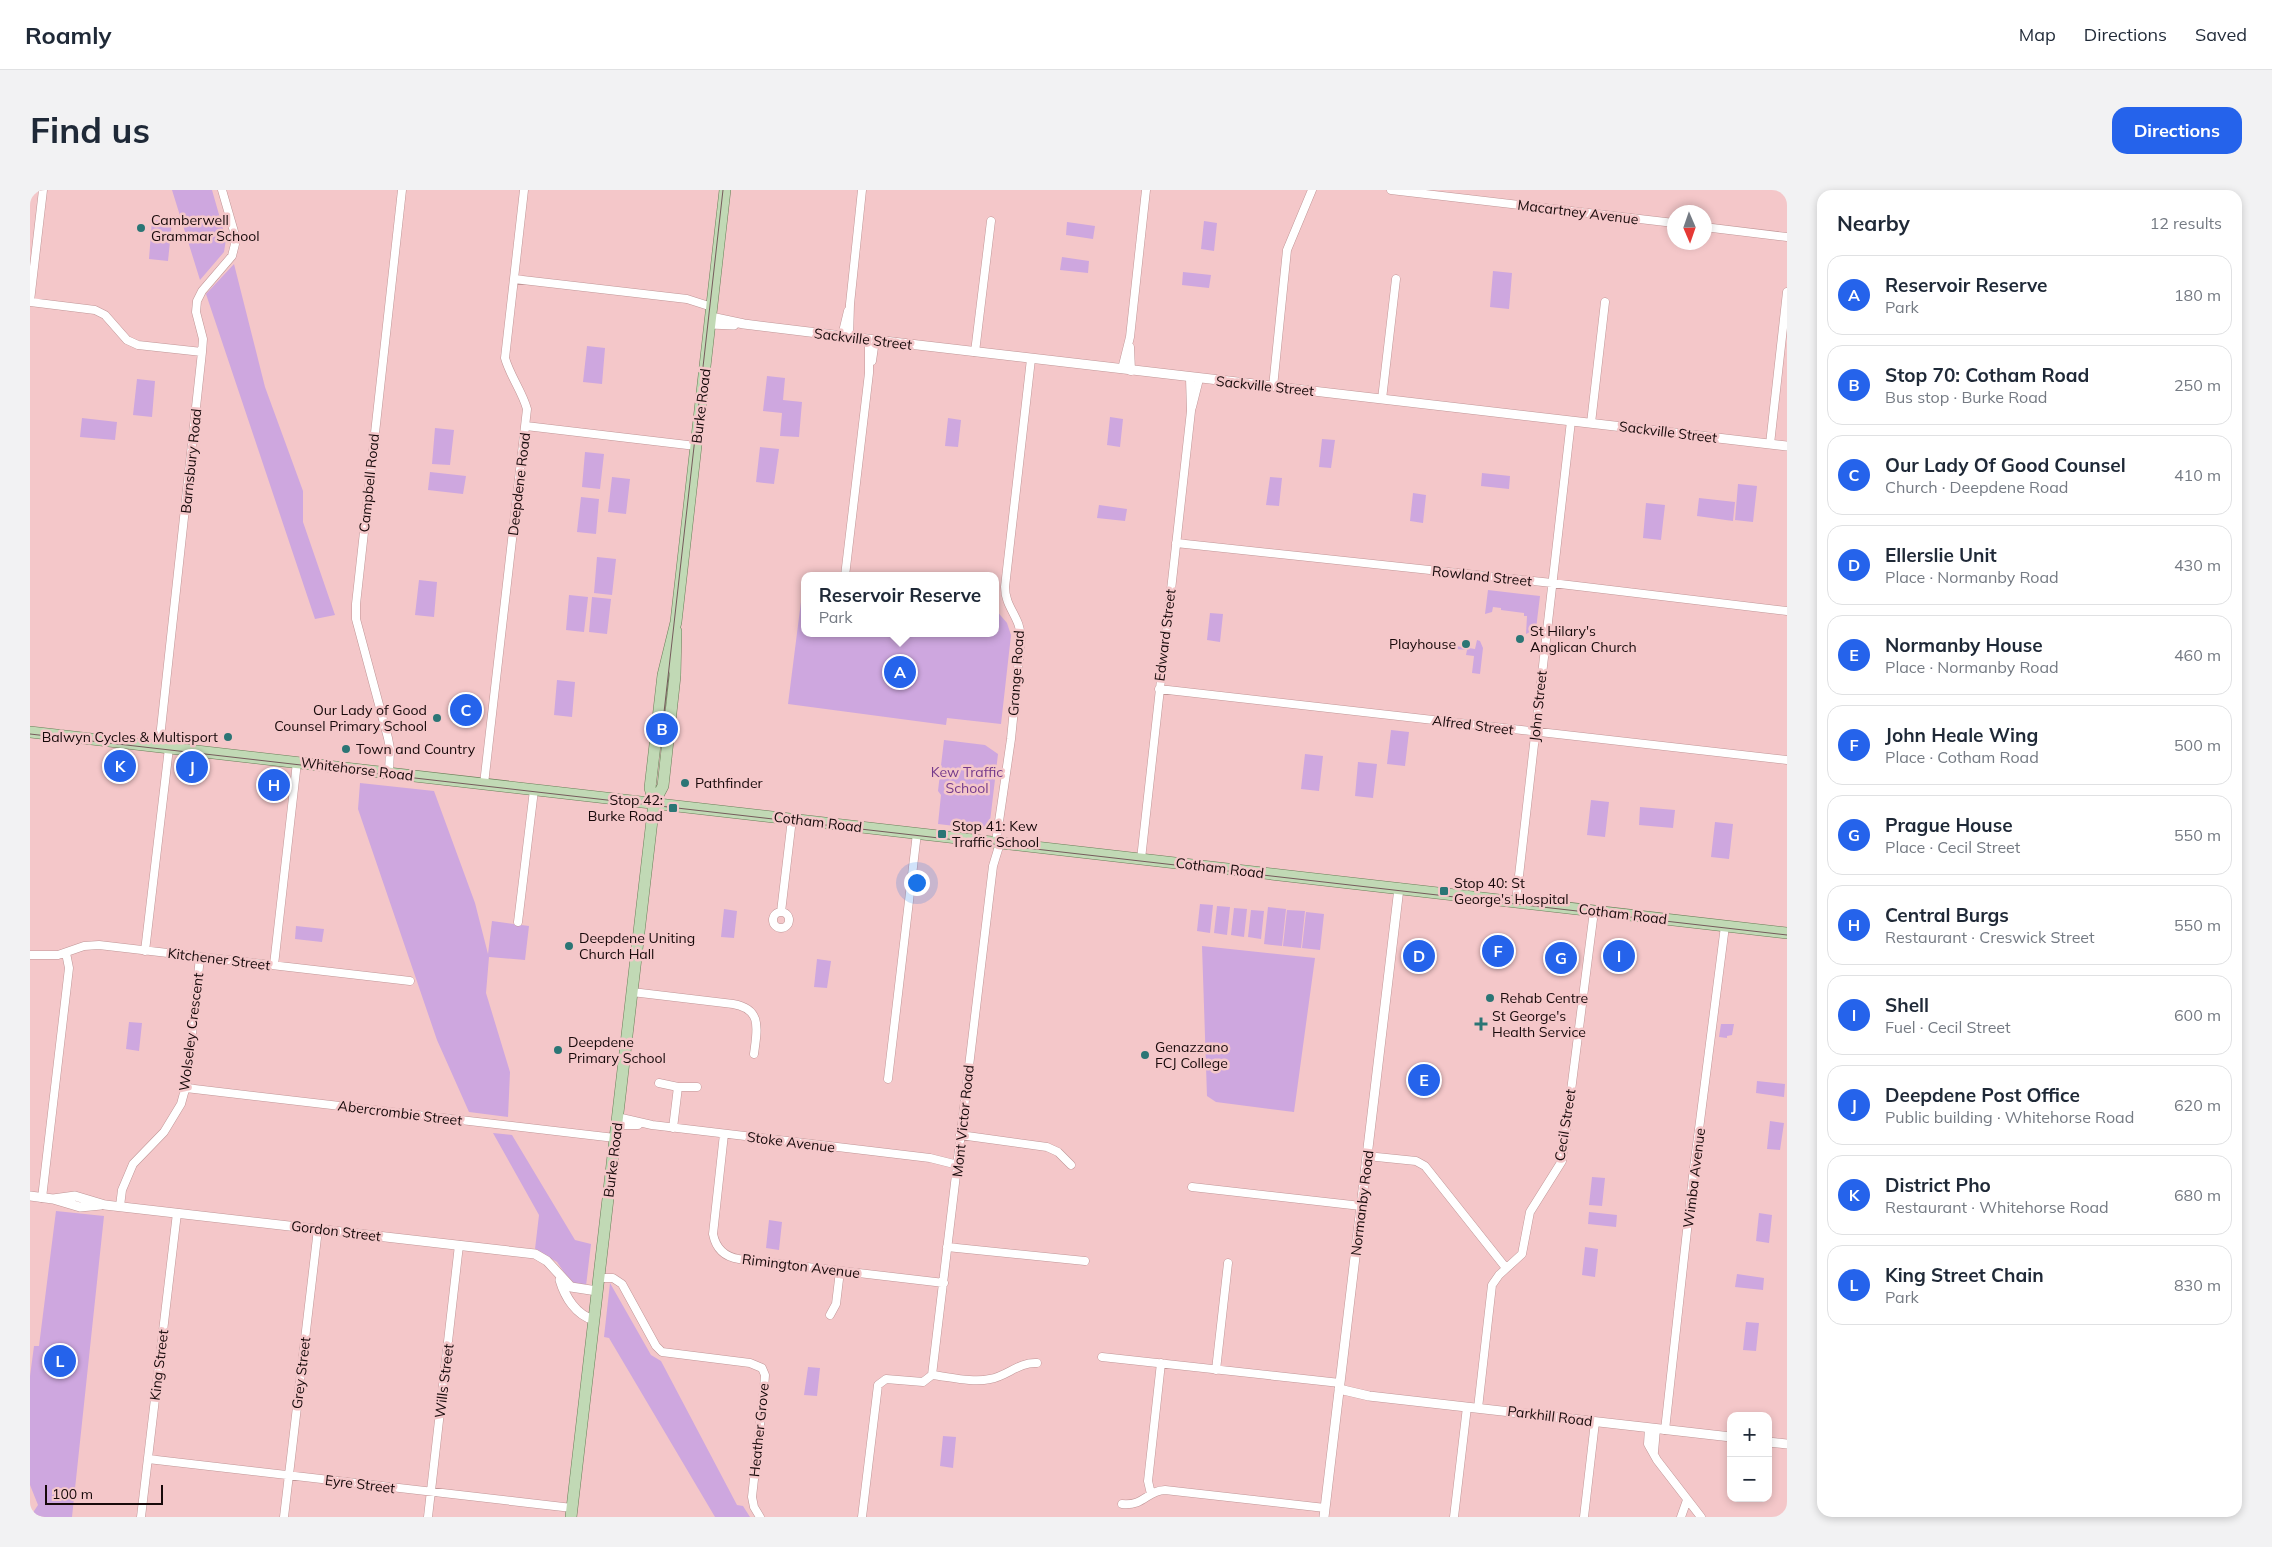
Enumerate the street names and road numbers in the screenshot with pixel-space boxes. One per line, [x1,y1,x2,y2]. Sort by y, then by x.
street label: Macartney Avenue [1517,196,1639,228]
street label: Sackville Street [813,324,913,354]
street label: Burke Road [687,368,715,444]
street label: Sackville Street [1215,372,1315,400]
street label: Barnsbury Road [177,408,205,514]
street label: Sackville Street [1618,417,1718,447]
street label: Deepdene Road [504,431,534,537]
street label: Campbell Road [355,433,383,533]
street label: Rowland Street [1431,562,1533,590]
street label: Edward Street [1150,588,1180,682]
street label: Grange Road [1004,630,1028,716]
street label: John Street [1525,669,1551,742]
street label: Alfred Street [1431,711,1515,739]
street label: Whitehorse Road [300,753,414,785]
street label: Cotham Road [773,808,863,836]
street label: Cotham Road [1175,854,1265,882]
street label: Cotham Road [1578,900,1668,928]
street label: Kitchener Street [167,944,271,974]
street label: Wolseley Crescent [175,972,207,1092]
street label: Mont Victor Road [948,1064,978,1178]
street label: Cecil Street [1550,1088,1580,1162]
street label: Abercrombie Street [337,1096,463,1130]
street label: Burke Road [599,1122,627,1198]
street label: Wimba Avenue [1679,1127,1709,1229]
street label: Stoke Avenue [746,1128,836,1156]
street label: Normanby Road [1347,1149,1377,1257]
street label: Gordon Street [290,1217,382,1245]
street label: Rimington Avenue [741,1250,861,1282]
street label: King Street [146,1328,172,1401]
street label: Grey Street [288,1336,314,1410]
street label: Wills Street [431,1343,458,1419]
street label: Heather Grove [745,1382,773,1478]
street label: Parkhill Road [1506,1402,1594,1430]
street label: Eyre Street [324,1471,396,1497]

